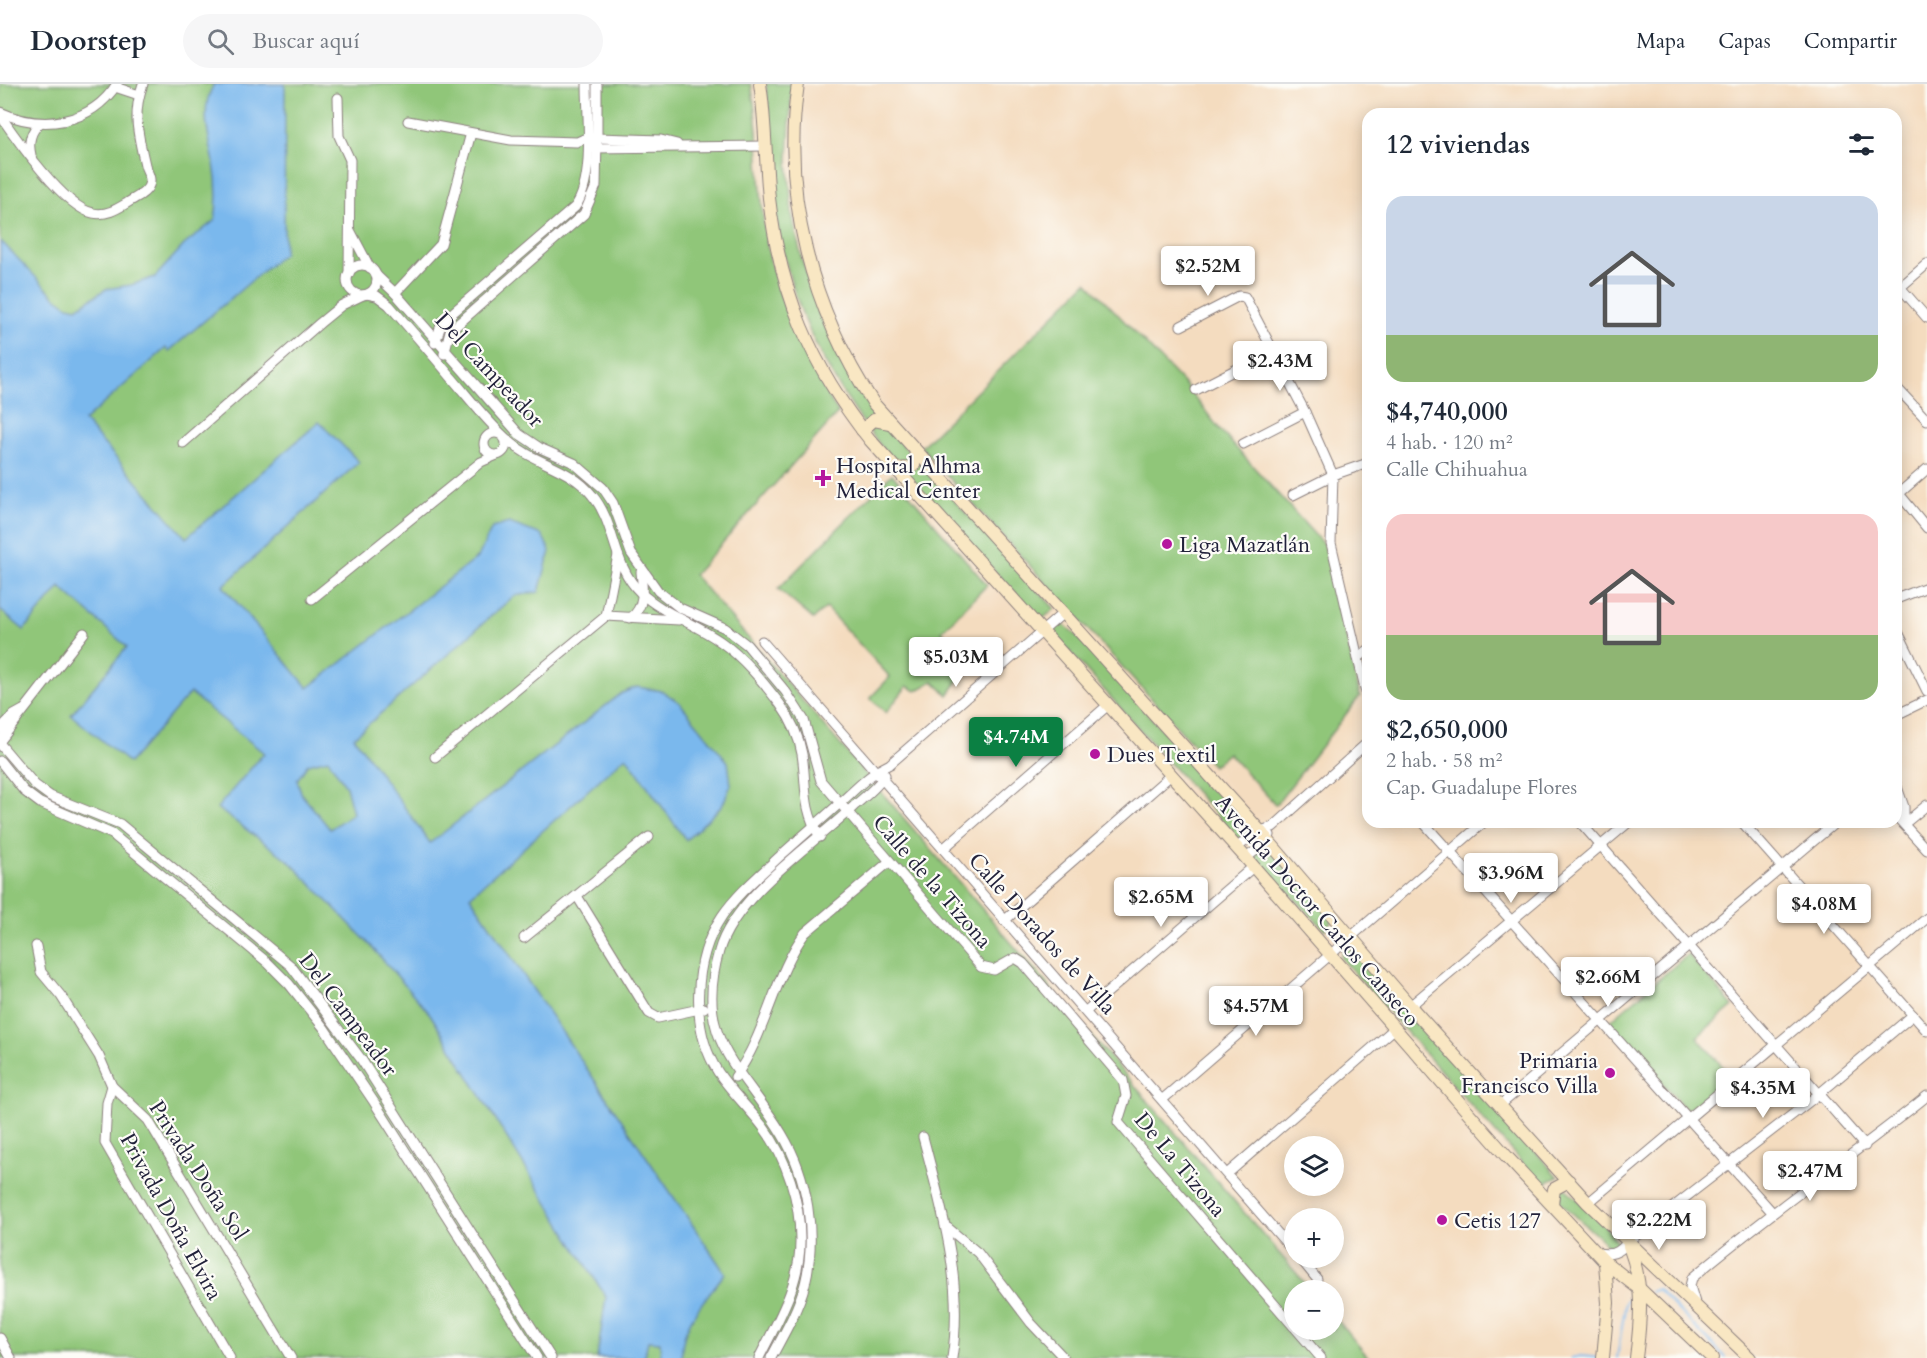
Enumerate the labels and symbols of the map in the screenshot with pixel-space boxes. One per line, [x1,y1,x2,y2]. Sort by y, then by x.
pin: $2.52M [1159,246,1257,297]
street label: Del Campeador [428,306,551,434]
pin: $2.43M [1231,341,1329,392]
place label: Hospital Alhma Medical Center [836,451,981,506]
marker: Hospital Alhma Medical Center [814,469,832,487]
place label: Liga Mazatlán [1179,530,1311,560]
marker: Liga Mazatlán [1160,537,1174,551]
pin: $5.03M [907,637,1005,688]
pin: $4.74M [967,717,1065,768]
place label: Dues Textil [1107,740,1216,770]
marker: Dues Textil [1088,747,1102,761]
street label: Avenida Doctor Carlos Canseco [1208,788,1427,1033]
street label: Calle de la Tizona [866,808,999,955]
street label: Calle Dorados de Villa [961,846,1123,1021]
pin: $3.96M [1462,853,1560,904]
pin: $2.65M [1112,877,1210,928]
pin: $4.08M [1775,884,1873,935]
street label: Del Campeador [292,947,405,1083]
pin: $2.66M [1559,957,1657,1008]
pin: $4.57M [1207,986,1305,1037]
place label: Primaria Francisco Villa [1461,1046,1598,1101]
marker: Primaria Francisco Villa [1603,1066,1617,1080]
pin: $4.35M [1714,1068,1812,1119]
street label: Privada Doña Sol [142,1095,255,1247]
street label: De La Tizona [1127,1106,1233,1224]
street label: Privada Doña Elvira [113,1128,230,1306]
pin: $2.47M [1761,1151,1859,1202]
pin: $2.22M [1610,1200,1708,1251]
place label: Cetis 127 [1454,1206,1541,1236]
marker: Cetis 127 [1435,1213,1449,1227]

